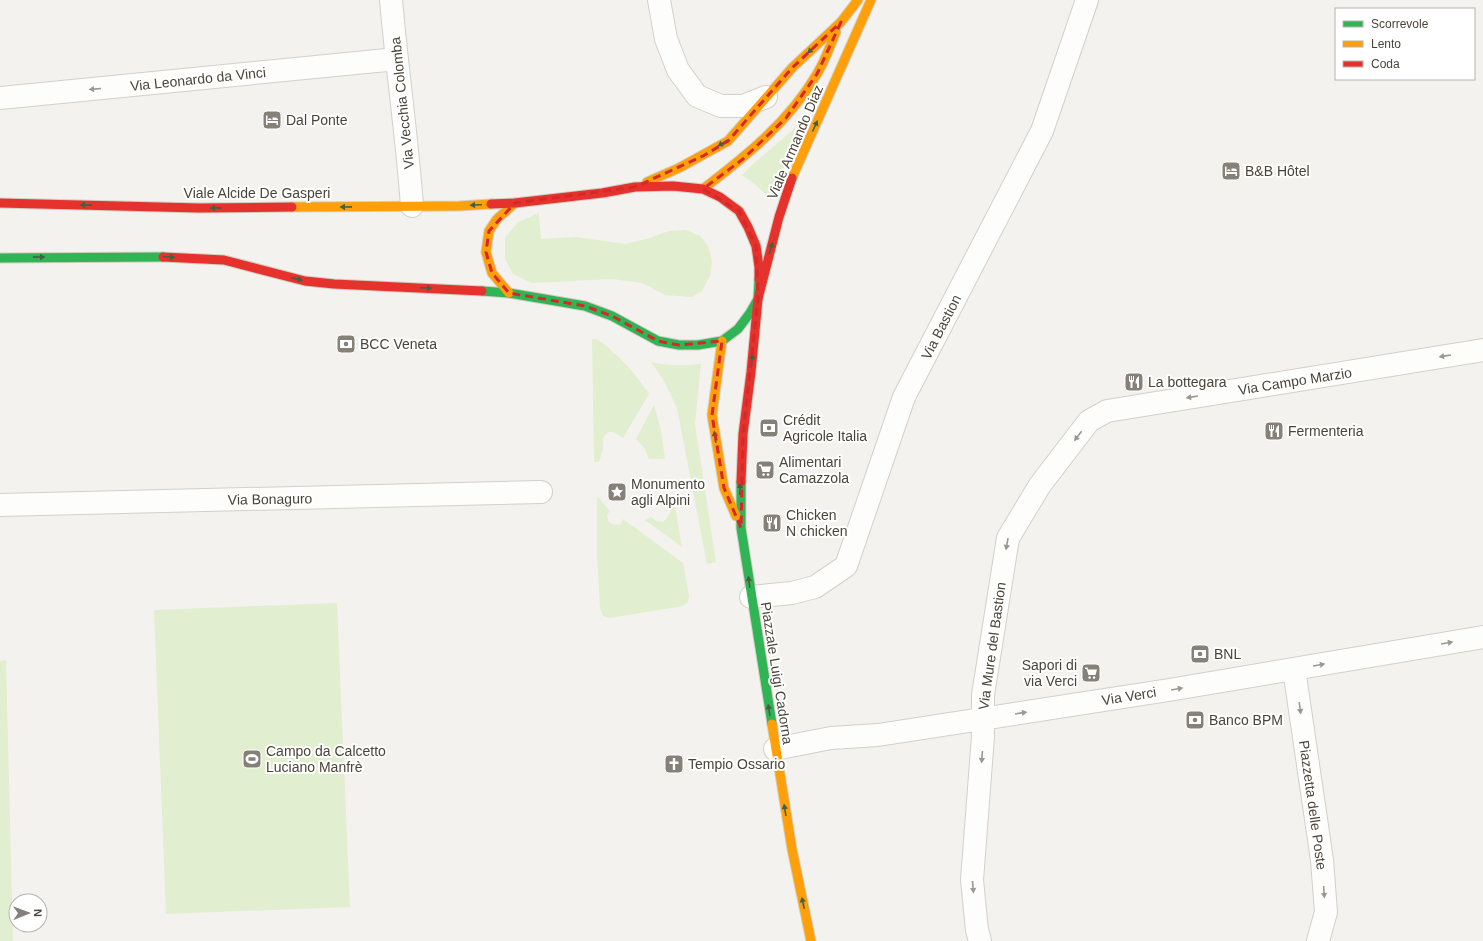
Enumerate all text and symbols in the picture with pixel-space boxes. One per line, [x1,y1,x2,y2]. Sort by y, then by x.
legend [1335,8,1475,80]
text: Scorrevole [1371,17,1429,31]
street label: Via Vecchia Colomba [387,36,417,170]
text: Lento [1371,37,1401,51]
one-way arrow [807,44,817,54]
text: Coda [1371,57,1400,71]
street label: Via Leonardo da Vinci [129,64,267,94]
street label: Viale Armando Diaz [764,82,826,202]
one-way arrow [89,86,101,92]
hotel icon: Dal Ponte [261,109,283,131]
place label: Dal Ponte [286,112,348,128]
one-way arrow [812,121,818,132]
one-way arrow [718,139,729,147]
hotel icon: B&B Hôtel [1220,160,1242,182]
place label: B&B Hôtel [1245,163,1310,179]
street label: Viale Alcide De Gasperi [184,185,330,201]
one-way arrow [79,202,92,208]
one-way arrow [469,202,482,208]
one-way arrow [339,204,352,210]
one-way arrow [209,205,222,211]
one-way arrow [768,242,774,254]
one-way arrow [33,254,45,261]
one-way arrow [163,254,175,261]
one-way arrow [291,276,303,282]
one-way arrow [420,284,432,291]
street label: Via Bastion [918,292,964,362]
bank icon: BCC Veneta [335,333,357,355]
place label: BCC Veneta [360,336,437,352]
one-way arrow [1438,353,1451,359]
one-way arrow [749,354,756,366]
street label: Via Campo Marzio [1237,364,1353,398]
restaurant icon: La bottegara [1123,371,1145,393]
place label: La bottegara [1148,374,1227,390]
one-way arrow [1186,395,1198,401]
place label: Crédit Agricole Italia [783,412,867,444]
bank icon: Crédit Agricole Italia [758,417,780,439]
restaurant icon: Fermenteria [1263,420,1285,442]
place label: Fermenteria [1288,423,1364,439]
one-way arrow [1073,430,1082,441]
one-way arrow [712,431,718,443]
place label: Alimentari Camazzola [779,454,849,486]
supermarket icon: Alimentari Camazzola [754,459,776,481]
place label: Monumento agli Alpini [631,476,705,508]
place icon: Monumento agli Alpini [606,481,628,503]
one-way arrow [737,482,743,495]
street label: Via Bonaguro [228,490,313,508]
place label: Chicken N chicken [786,507,847,539]
restaurant icon: Chicken N chicken [761,512,783,534]
one-way arrow [1004,538,1010,550]
one-way arrow [746,576,752,588]
street label: Via Mure del Bastion [975,581,1009,711]
street label: Piazzale Luigi Cadorna [758,601,796,746]
one-way arrow [1441,640,1453,646]
bank icon: BNL [1189,643,1211,665]
place label: BNL [1214,646,1241,662]
place label: Sapori di via Verci [1022,657,1077,689]
supermarket icon: Sapori di via Verci [1080,662,1102,684]
one-way arrow [1313,662,1325,668]
street label: Via Verci [1101,684,1157,708]
one-way arrow [1171,686,1183,692]
one-way arrow [1297,702,1303,714]
one-way arrow [766,704,772,716]
bank icon: Banco BPM [1184,709,1206,731]
one-way arrow [1015,710,1027,716]
place label: Banco BPM [1209,712,1283,728]
street label: Piazzetta delle Poste [1296,739,1330,871]
place label: Campo da Calcetto Luciano Manfrè [266,743,386,775]
sports icon: Campo da Calcetto Luciano Manfrè [241,748,263,770]
one-way arrow [978,751,985,763]
church icon: Tempio Ossario [663,753,685,775]
place label: Tempio Ossario [688,756,785,772]
one-way arrow [782,804,788,816]
one-way arrow [970,881,976,893]
one-way arrow [1321,886,1328,898]
north arrow [8,893,48,933]
one-way arrow [799,897,805,909]
text: N [32,909,44,917]

